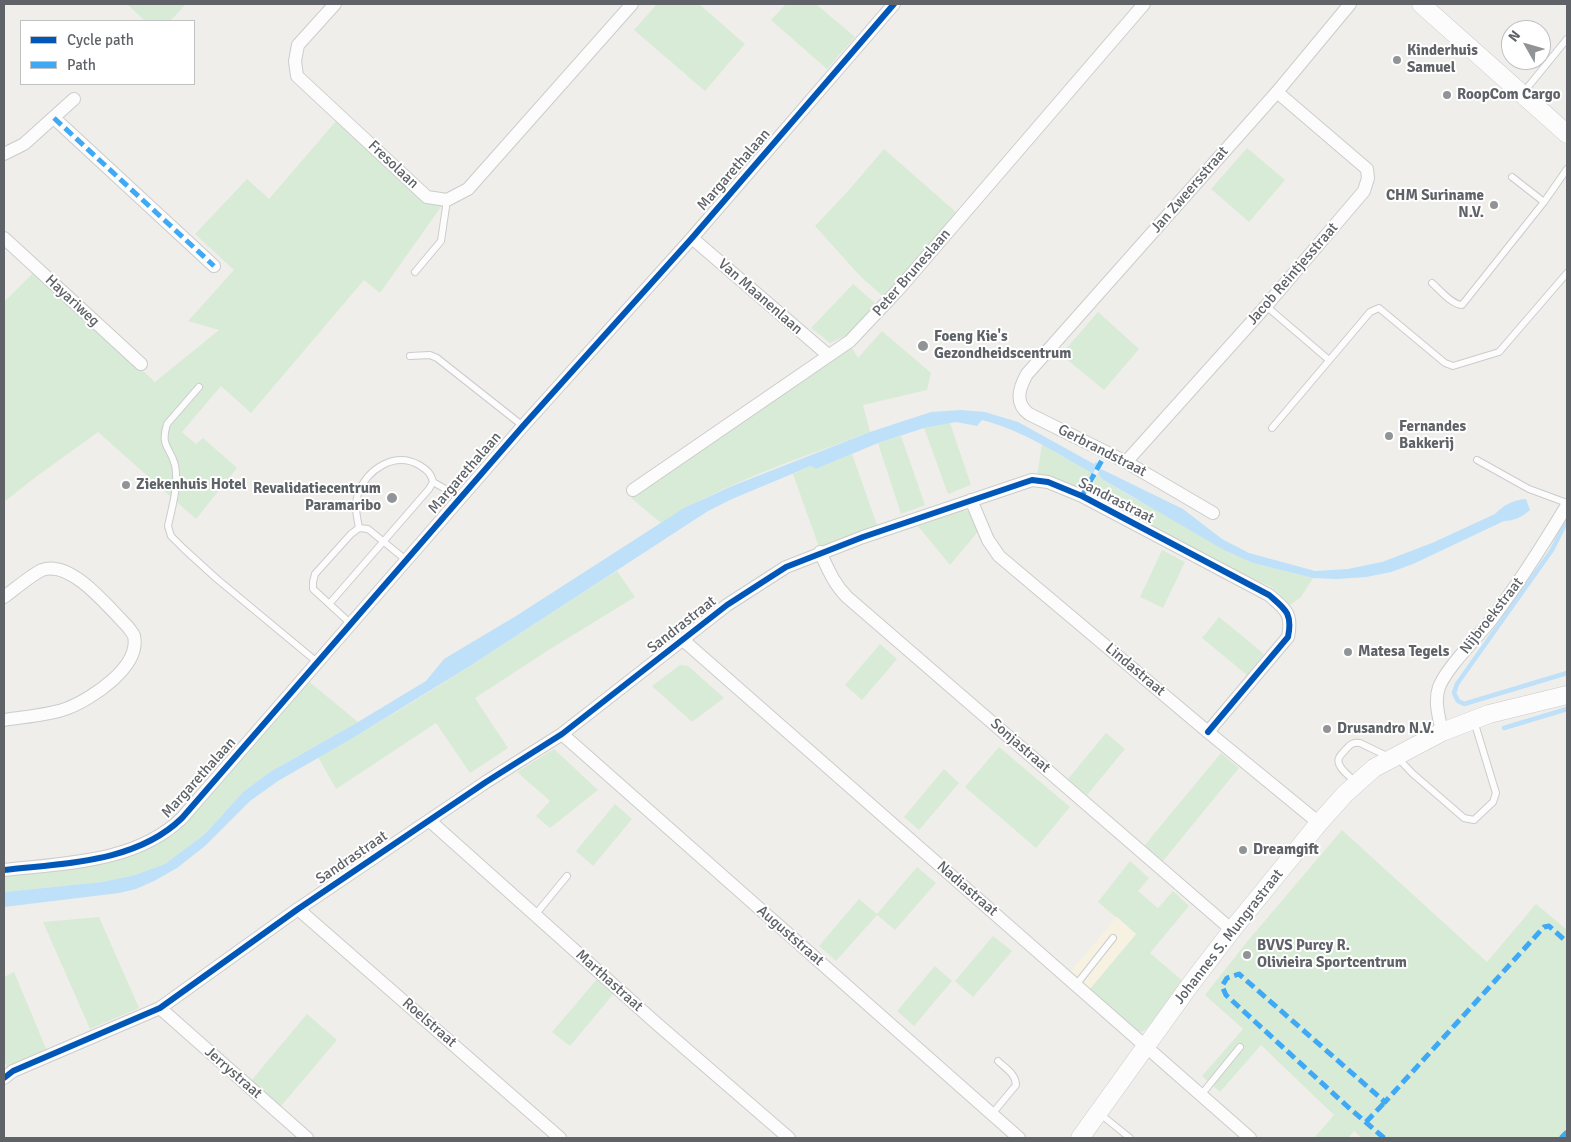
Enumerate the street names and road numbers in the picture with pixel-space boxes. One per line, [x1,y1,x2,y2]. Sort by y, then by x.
street label: Margarethalaan [694,126,774,214]
street label: Fresolaan [364,137,422,193]
street label: Jan Zweersstraat [1148,143,1232,237]
street label: Jacob Reintjesstraat [1244,219,1342,329]
street label: Peter Bruneslaan [869,226,955,320]
street label: Van Maanenlaan [714,255,806,339]
street label: Hayariweg [41,271,103,331]
street label: Gerbrandstraat [1055,421,1149,481]
street label: Margarethalaan [425,429,505,517]
street label: Sandrastraat [1075,474,1157,528]
street label: Nijbroekstraat [1457,574,1527,658]
street label: Sandrastraat [644,592,720,658]
street label: Lindastraat [1101,640,1169,700]
street label: Sonjastraat [986,715,1054,777]
street label: Margarethalaan [158,734,240,822]
street label: Sandrastraat [313,827,391,889]
street label: Nadiastraat [933,858,1001,920]
street label: Johannes S. Mungrastraat [1171,866,1287,1008]
street label: Auguststraat [753,902,827,970]
street label: Marthastraat [572,946,646,1016]
street label: Roelstraat [398,995,460,1051]
street label: Jerrystraat [201,1043,265,1103]

